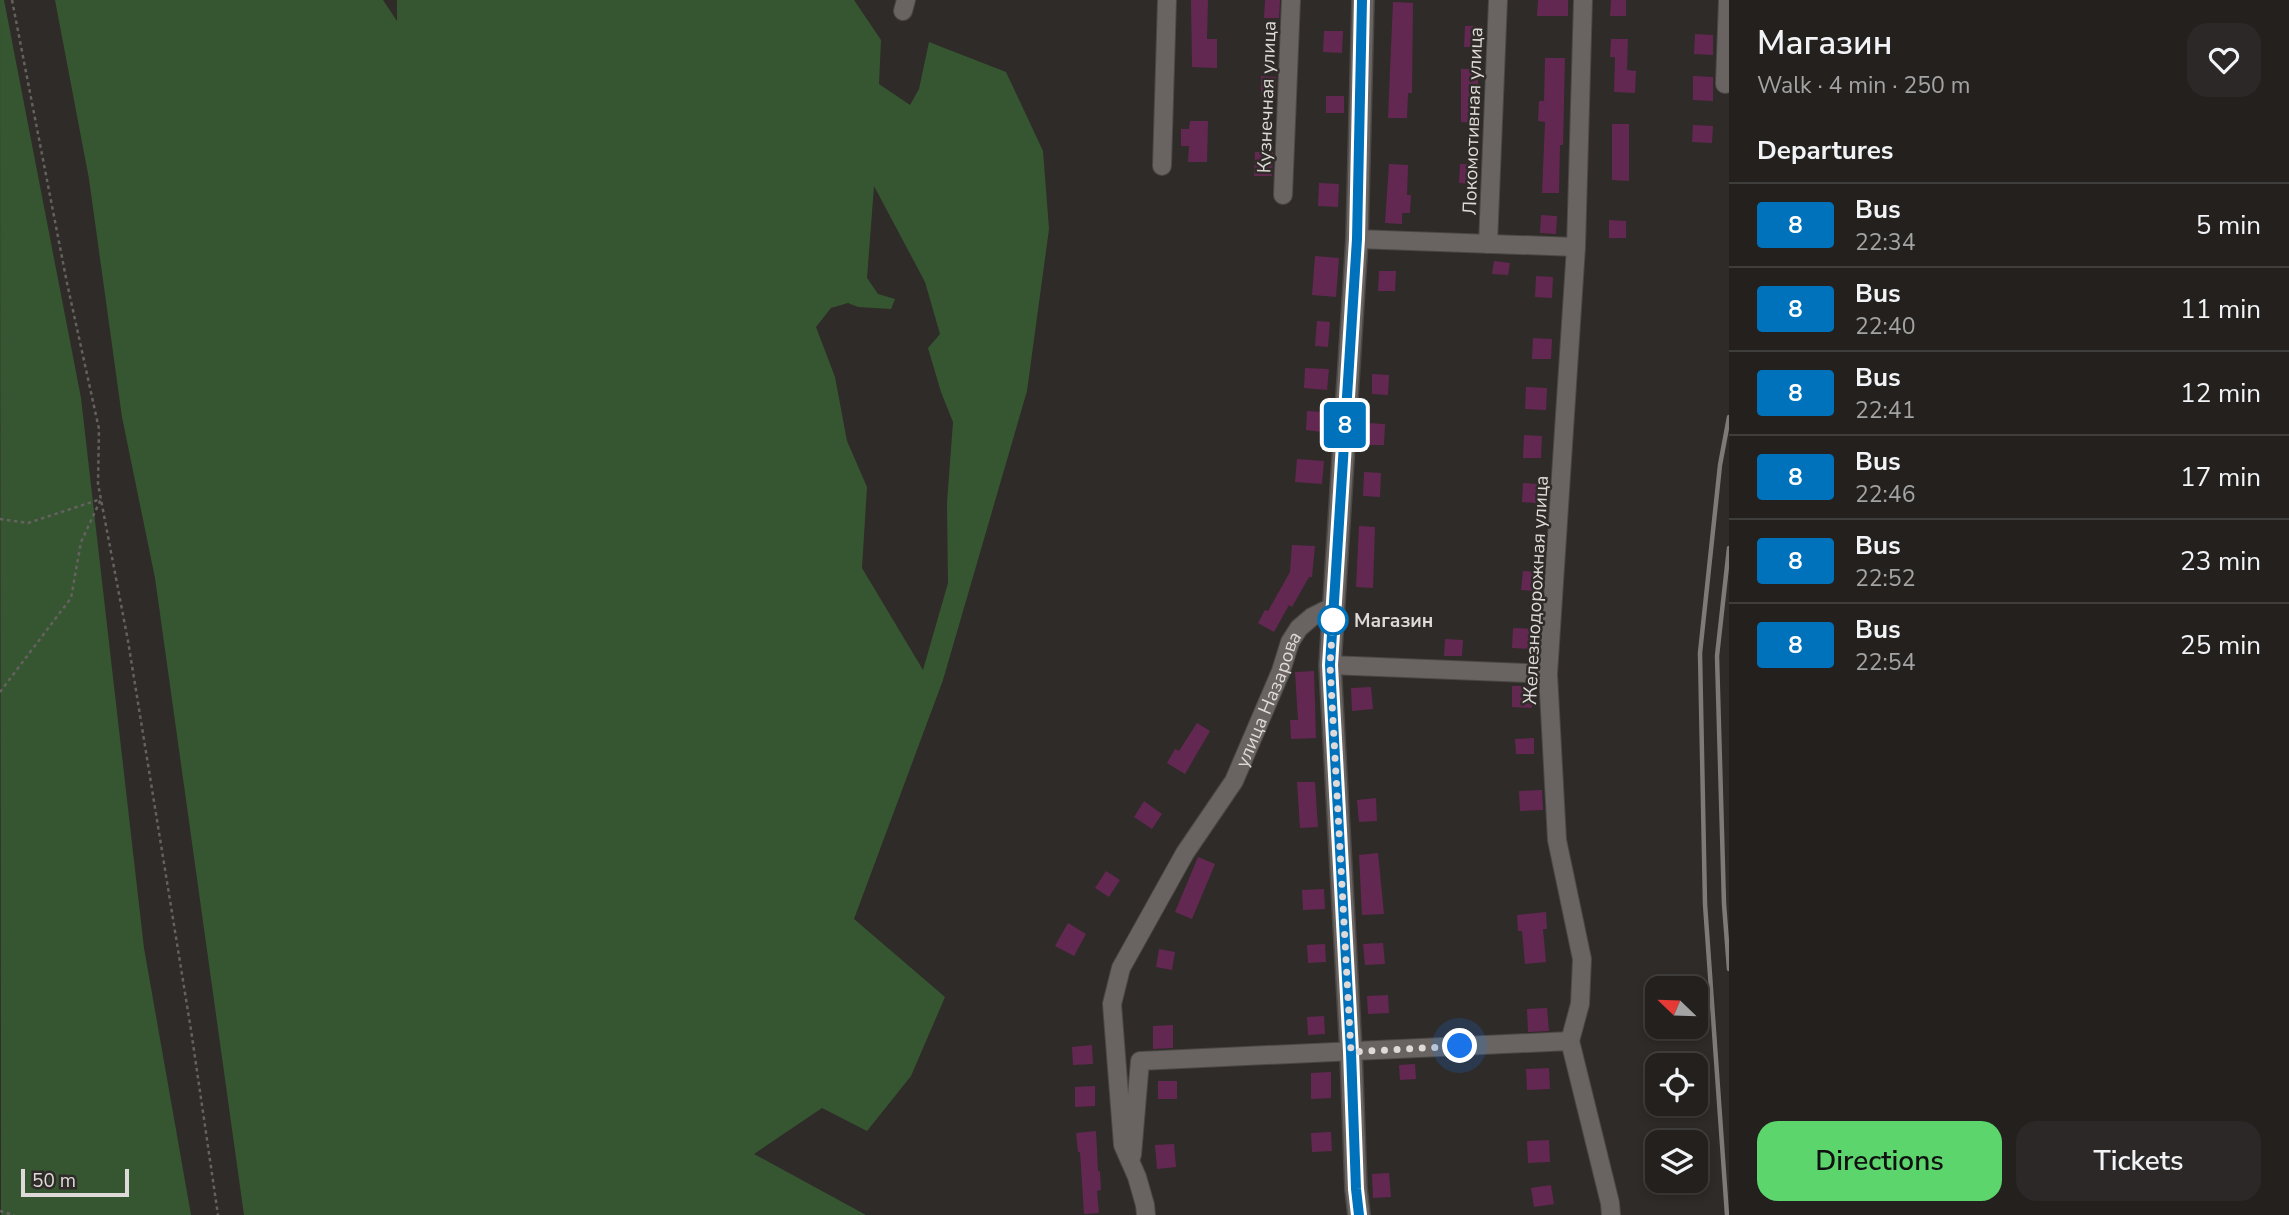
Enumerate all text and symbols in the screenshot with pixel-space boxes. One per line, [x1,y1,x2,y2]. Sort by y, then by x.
street label: Кузнечная улица [1251,20,1283,174]
text: Магазин [1757,21,1892,66]
button: heart [2187,23,2261,97]
street label: Локомотивная улица [1457,26,1489,216]
text: Walk · 4 min · 250 m [1757,70,1970,101]
text: Departures [1757,133,1893,168]
text: Bus [1855,192,1901,227]
text: 5 min [2196,208,2261,243]
text: 8 [1788,209,1803,241]
text: 22:34 [1855,227,1915,258]
text: Bus [1855,276,1901,311]
text: 11 min [2180,292,2261,327]
text: 8 [1788,293,1803,325]
text: 22:40 [1855,311,1915,342]
text: Bus [1855,360,1901,395]
text: 12 min [2180,376,2261,411]
text: 8 [1788,377,1803,409]
text: 22:41 [1855,395,1915,426]
line badge: 8 [1322,402,1368,448]
text: 8 [1338,409,1352,441]
text: Bus [1855,444,1901,479]
text: 17 min [2180,460,2261,495]
text: 8 [1788,461,1803,493]
street label: Железнодорожная улица [1517,475,1555,705]
text: 22:46 [1855,479,1915,510]
text: Bus [1855,528,1901,563]
text: 23 min [2180,544,2261,579]
text: 8 [1788,545,1803,577]
text: 22:52 [1855,563,1915,594]
marker: Магазин [1318,605,1348,635]
place label: Магазин [1354,608,1433,634]
text: Bus [1855,612,1901,647]
street label: улица Назарова [1229,626,1308,772]
text: 25 min [2180,628,2261,663]
text: 8 [1788,629,1803,661]
text: 22:54 [1855,647,1915,678]
north arrow [1645,976,1708,1040]
map controls [1645,976,1708,1193]
your location [1442,1028,1477,1063]
button: locate [1645,1053,1708,1116]
button: Directions [1757,1121,2002,1201]
button: Tickets [2016,1121,2261,1201]
button: layers [1645,1130,1708,1193]
scale bar [21,1166,130,1198]
text: 50 m [32,1168,76,1194]

